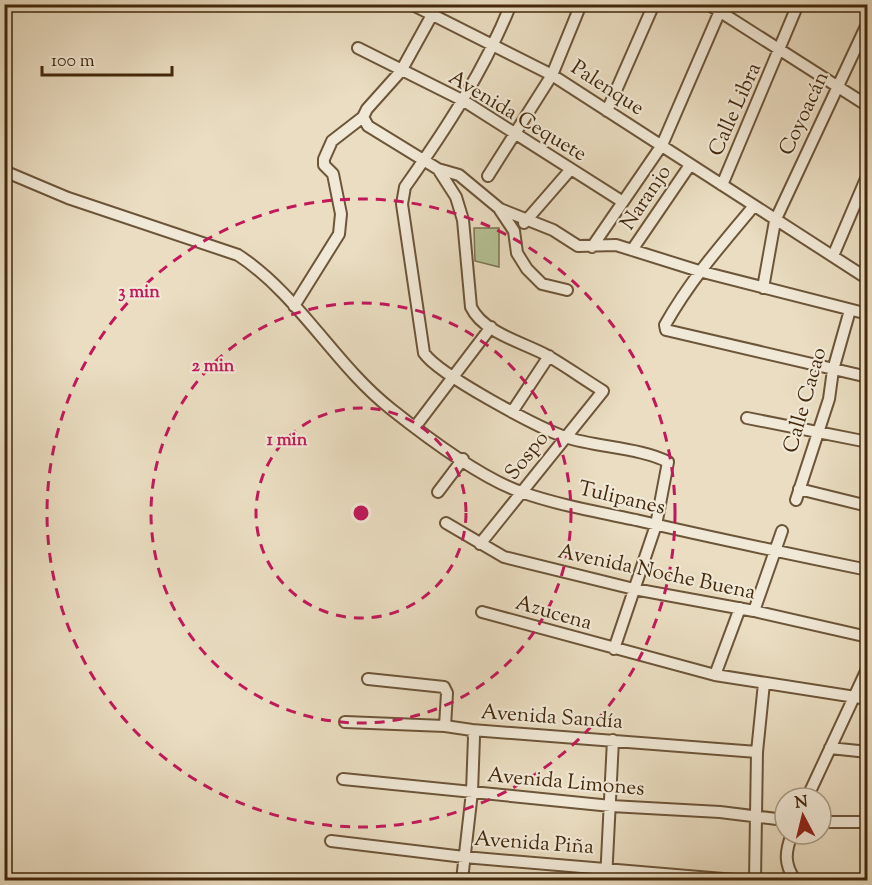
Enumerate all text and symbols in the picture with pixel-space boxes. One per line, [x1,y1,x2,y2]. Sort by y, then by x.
scale bar [42,39,172,77]
text: 100 m [51,49,95,75]
street label: Palenque [564,54,650,124]
street label: Calle Libra [702,58,770,161]
street label: Avenida Cequete [442,63,592,170]
street label: Coyoacán [772,67,837,161]
street label: Naranjo [614,159,679,237]
text: 3 min [118,280,160,306]
street label: Calle Cacao [777,344,835,457]
text: 2 min [192,354,235,380]
street label: Sospo [498,425,557,487]
text: 1 min [267,428,308,454]
street label: Tulipanes [575,474,668,523]
centre of rings [351,503,371,523]
street label: Avenida Noche Buena [555,537,758,609]
street label: Azucena [512,589,596,639]
street label: Avenida Sandía [480,698,624,738]
street label: Avenida Limones [486,761,646,805]
north arrow [773,786,833,846]
text: N [794,791,809,816]
street label: Avenida Piña [473,825,595,863]

